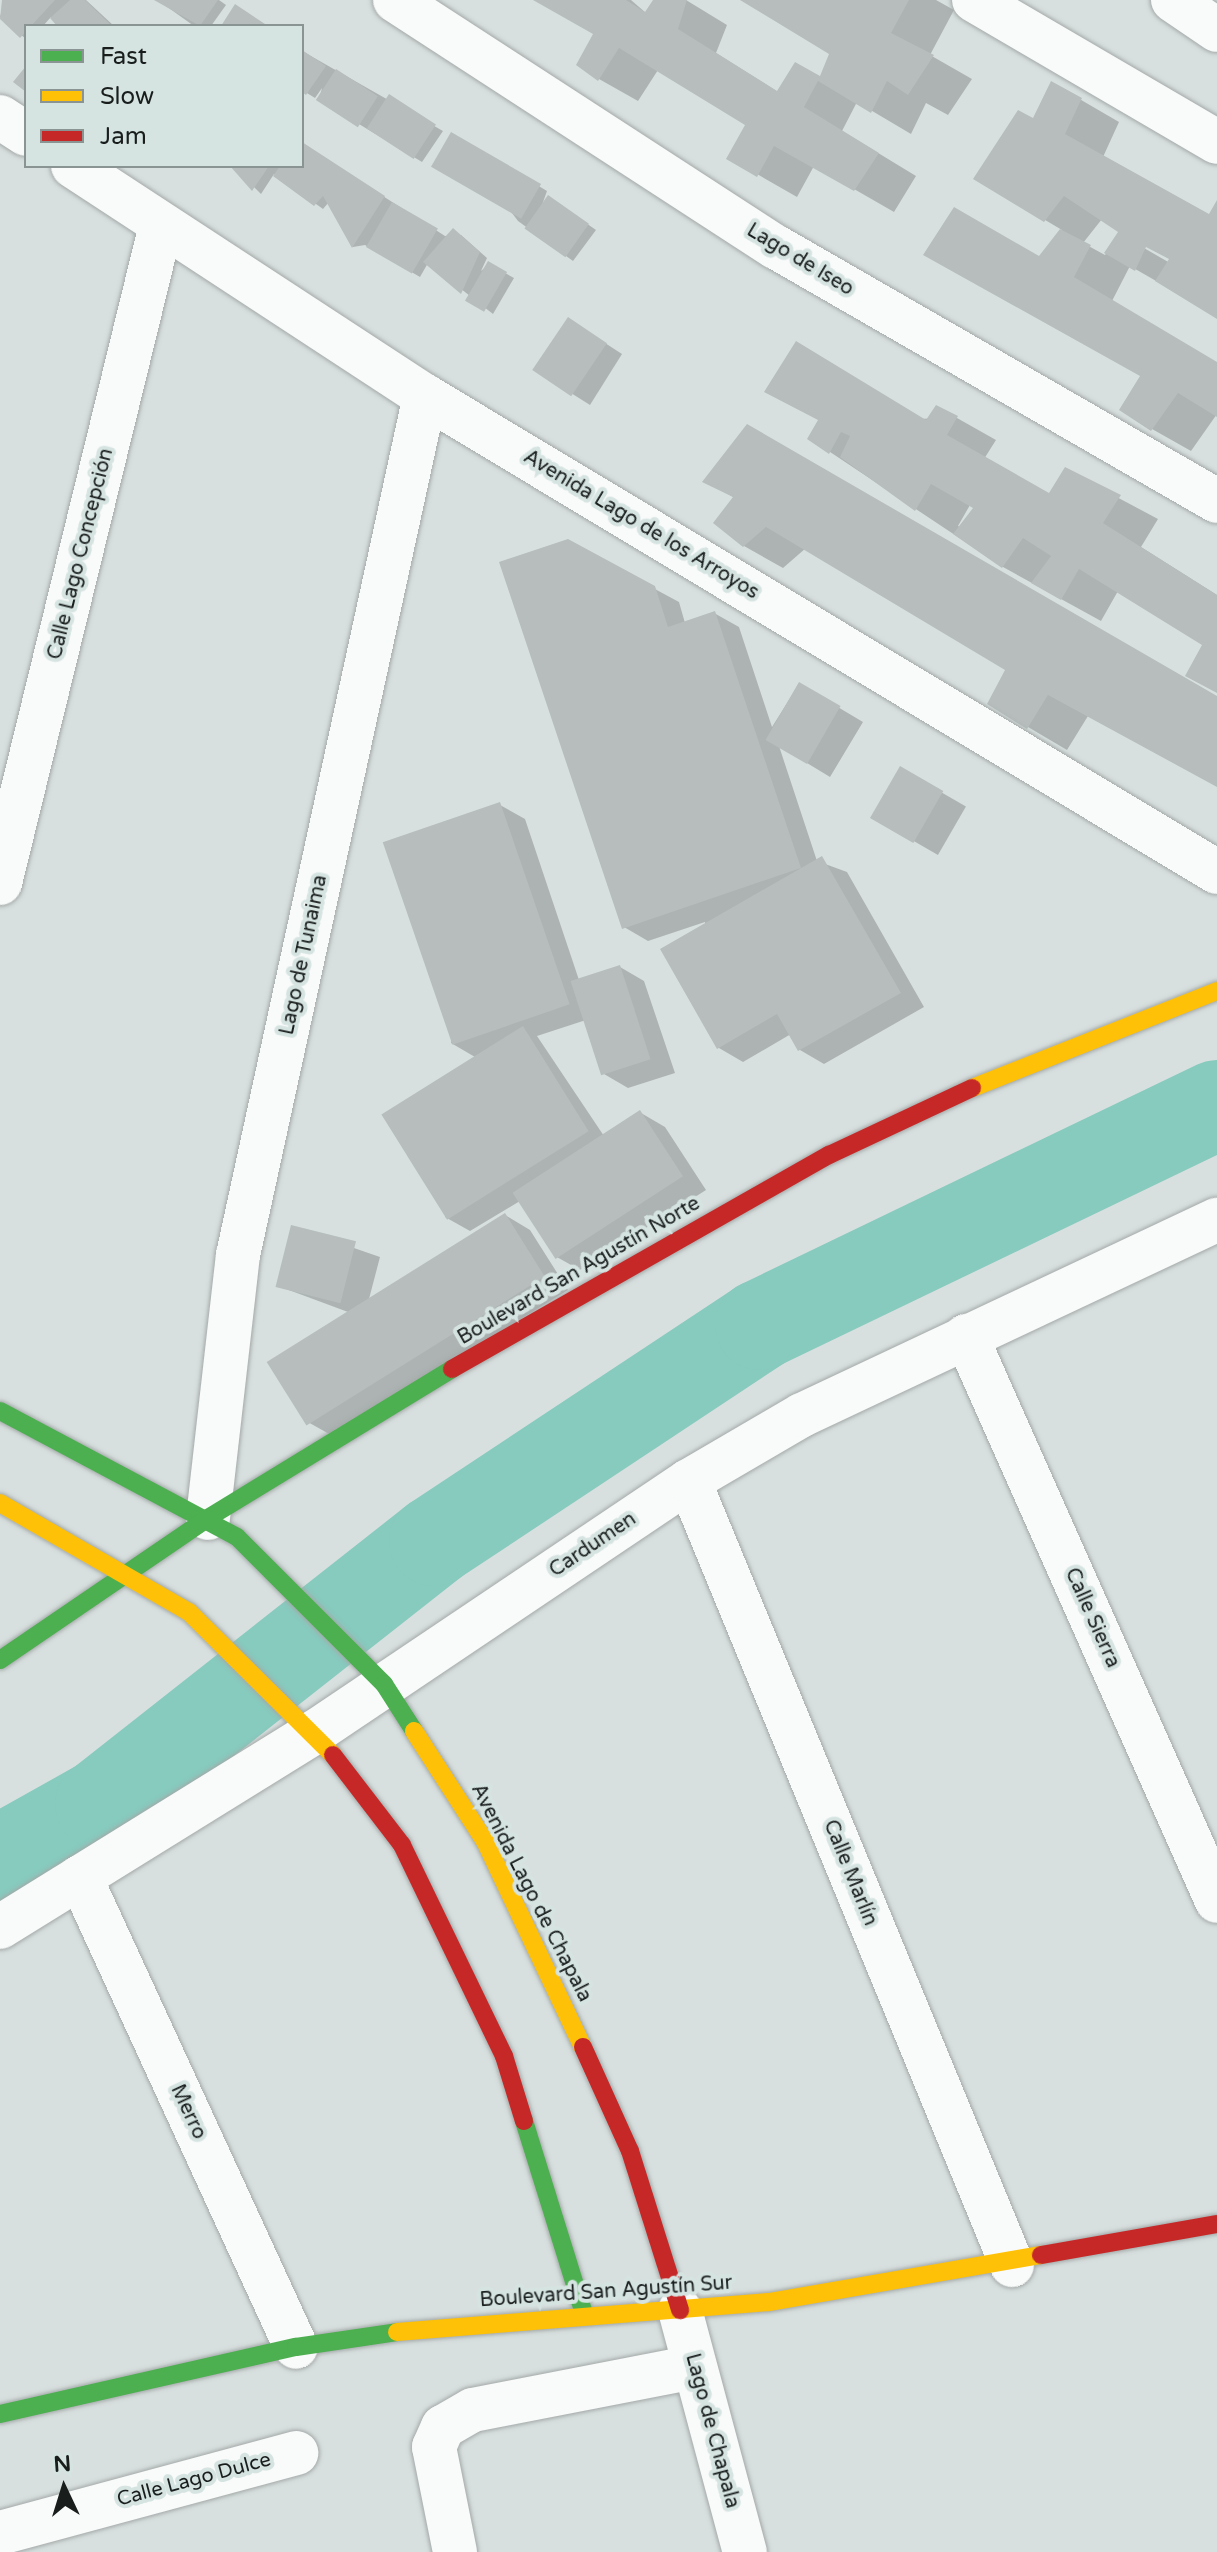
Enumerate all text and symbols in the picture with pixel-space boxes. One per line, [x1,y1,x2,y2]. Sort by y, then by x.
legend [24,24,304,168]
text: Fast [100,42,147,71]
text: Slow [100,82,154,111]
text: Jam [100,122,147,151]
street label: Lago de Iseo [742,219,858,301]
street label: Avenida Lago de los Arroyos [519,445,763,605]
street label: Calle Lago Concepción [43,446,119,662]
street label: Lago de Tunaima [275,873,333,1037]
street label: Boulevard San Agustín Norte [454,1192,704,1350]
street label: Cardumen [545,1507,641,1583]
street label: Calle Sierra [1059,1564,1125,1672]
street label: Avenida Lago de Chapala [465,1780,597,2006]
street label: Calle Marlín [818,1817,882,1929]
street label: Merro [165,2081,211,2143]
street label: Boulevard San Agustín Sur [479,2271,733,2313]
street label: Lago de Chapala [680,2351,744,2511]
north arrow [24,2448,104,2528]
street label: Calle Lago Dulce [114,2448,274,2512]
text: N [53,2450,72,2478]

